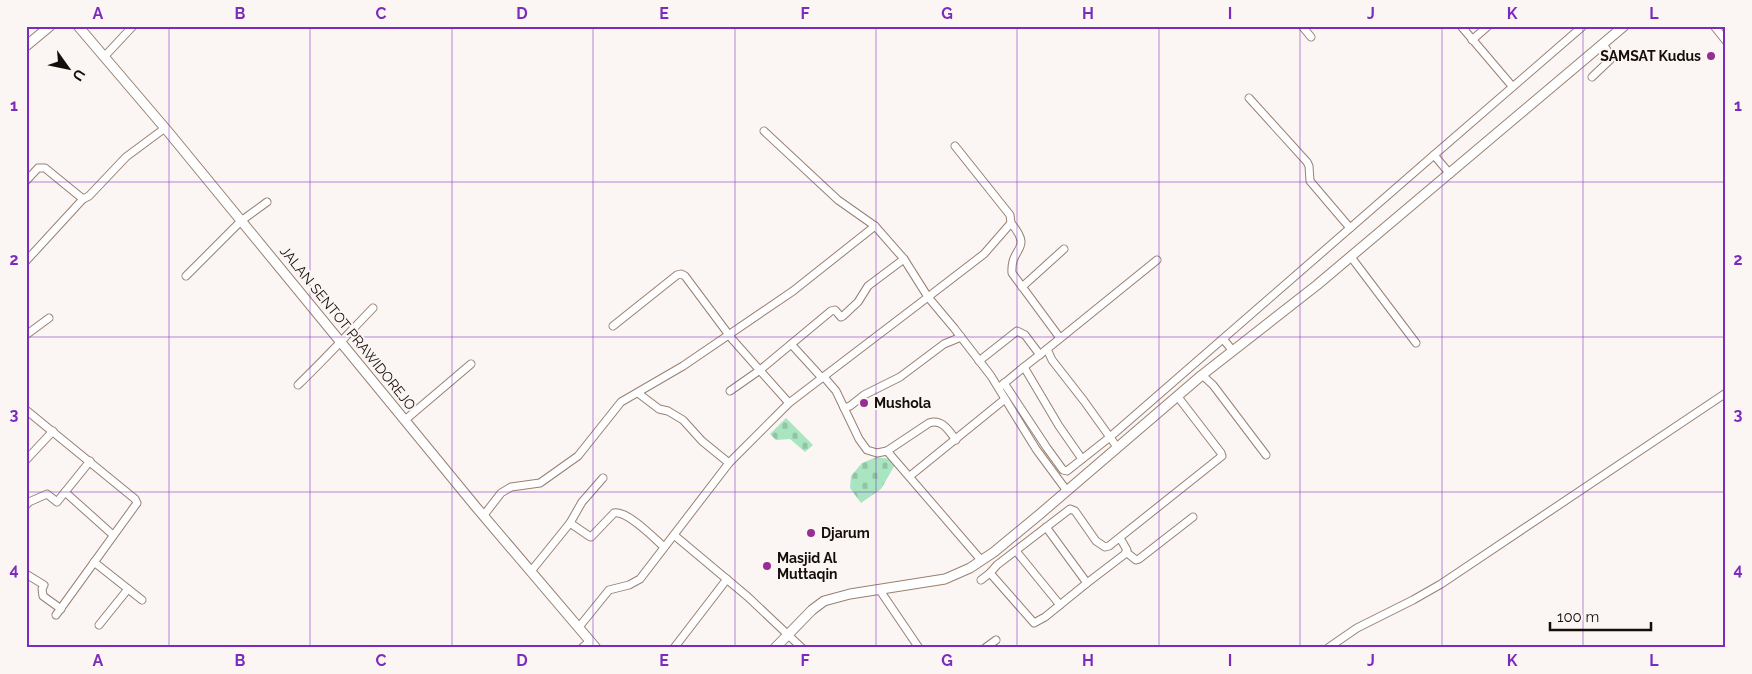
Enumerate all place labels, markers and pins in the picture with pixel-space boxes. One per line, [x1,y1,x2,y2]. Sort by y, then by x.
place label: SAMSAT Kudus [1600,48,1701,64]
marker: SAMSAT Kudus [1705,50,1717,62]
place label: Mushola [874,395,931,411]
marker: Mushola [858,397,870,409]
place label: Djarum [821,525,870,541]
marker: Djarum [805,527,817,539]
place label: Masjid Al Muttaqin [777,550,838,582]
marker: Masjid Al Muttaqin [761,560,773,572]

